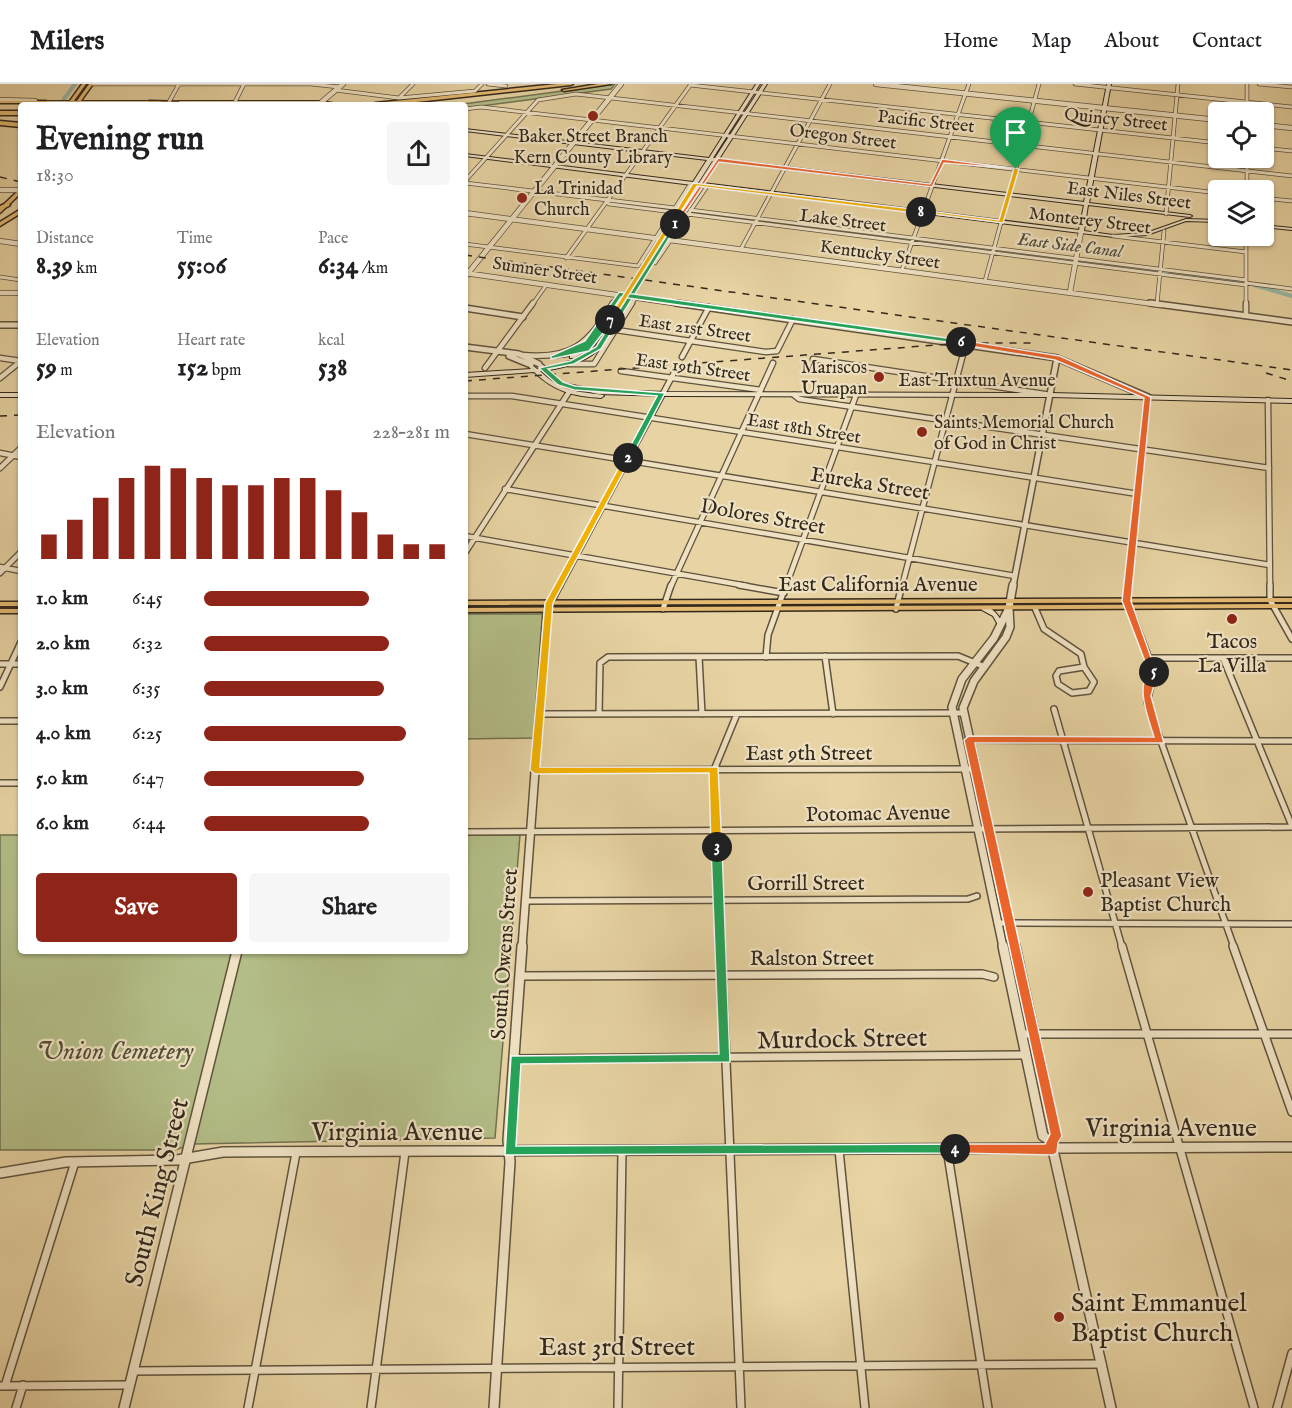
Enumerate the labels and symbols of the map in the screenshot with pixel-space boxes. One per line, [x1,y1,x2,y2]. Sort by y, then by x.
street label: Quincy Street [1063,104,1169,137]
street label: Pacific Street [876,106,976,139]
pin [990,107,1041,169]
marker: Baker Street Branch Kern County Library [586,109,600,123]
street label: Oregon Street [788,120,898,155]
place label: Baker Street Branch Kern County Library [514,126,672,170]
street label: East Niles Street [1065,177,1192,216]
place label: La Trinidad Church [534,178,623,222]
marker: La Trinidad Church [515,191,529,205]
pin: 8 [906,197,936,227]
street label: Monterey Street [1028,203,1152,240]
street label: Lake Street [798,205,887,238]
pin: 1 [660,209,690,239]
water label: East Side Canal [1015,229,1125,265]
street label: Kentucky Street [818,236,941,275]
street label: Sumner Street [491,253,599,290]
pin: 7 [595,305,625,335]
street label: East 21st Street [637,310,752,349]
pin: 6 [946,327,976,357]
street label: East 19th Street [634,349,752,388]
place label: Mariscos Uruapan [801,357,867,401]
marker: Mariscos Uruapan [872,370,886,384]
street label: East Truxtun Avenue [898,370,1056,393]
street label: East 18th Street [745,409,862,450]
place label: Saints Memorial Church of God in Christ [934,412,1114,456]
marker: Saints Memorial Church of God in Christ [915,425,929,439]
pin: 2 [613,443,643,473]
street label: Eureka Street [808,462,931,507]
street label: Dolores Street [698,493,827,542]
street label: East California Avenue [778,572,978,599]
marker: Tacos La Villa [1225,612,1239,626]
place label: Tacos La Villa [1198,629,1267,680]
pin: 5 [1139,657,1169,687]
street label: East 9th Street [745,741,873,768]
street label: Potomac Avenue [806,800,951,829]
pin: 3 [702,832,732,862]
street label: South Owens Street [486,867,525,1041]
place label: Pleasant View Baptist Church [1100,868,1231,919]
street label: Gorrill Street [747,871,865,898]
marker: Pleasant View Baptist Church [1081,885,1095,899]
street label: Ralston Street [750,946,874,973]
street label: Murdock Street [757,1022,928,1057]
park label: Union Cemetery [37,1035,194,1068]
street label: South King Street [118,1095,197,1290]
street label: Virginia Avenue [1084,1112,1257,1145]
street label: Virginia Avenue [310,1116,483,1149]
pin: 4 [940,1134,970,1164]
place label: Saint Emmanuel Baptist Church [1071,1287,1247,1350]
marker: Saint Emmanuel Baptist Church [1052,1310,1066,1324]
street label: East 3rd Street [539,1331,695,1364]

